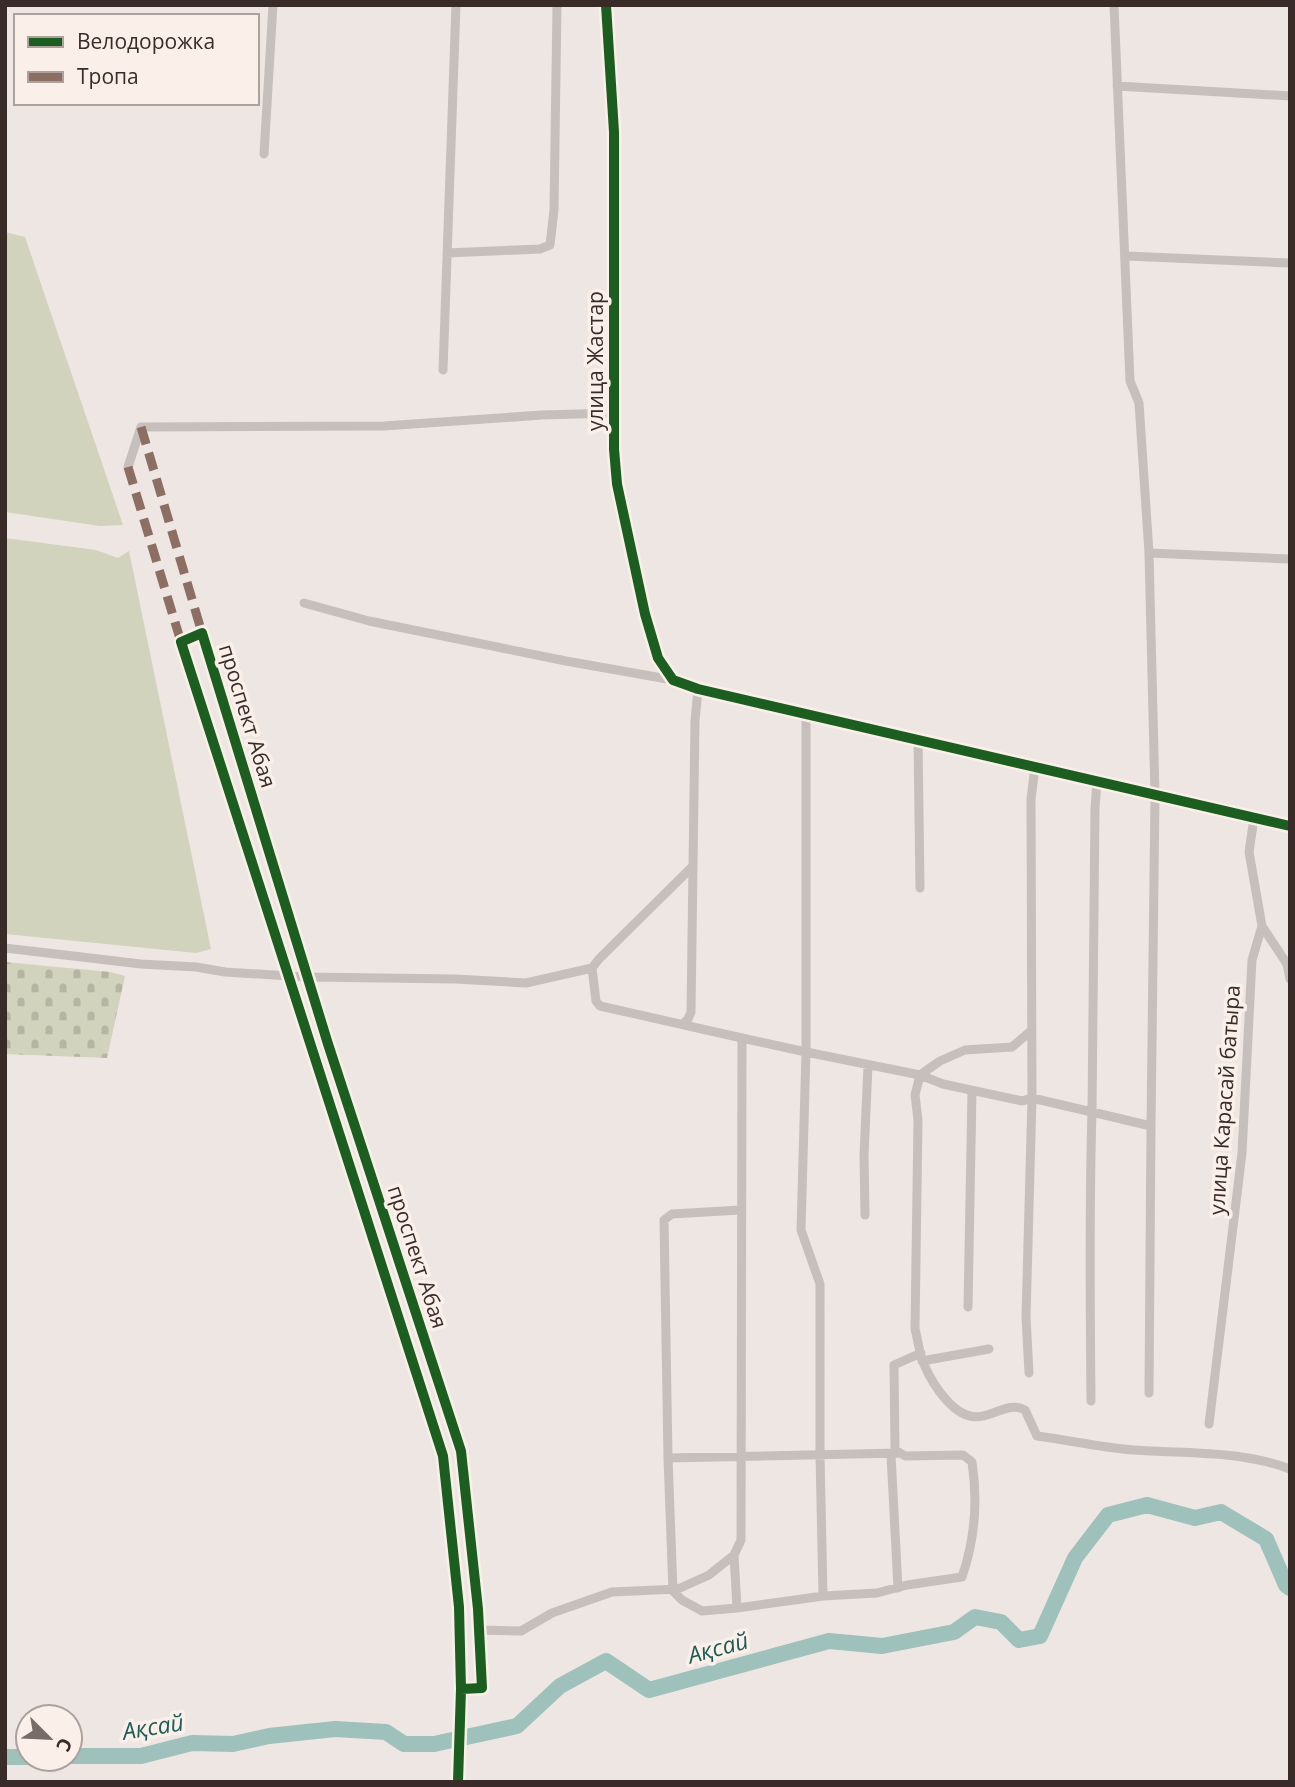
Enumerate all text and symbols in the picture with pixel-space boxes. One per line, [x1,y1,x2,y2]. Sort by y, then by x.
legend [14,14,259,105]
text: Велодорожка [77,27,215,55]
text: Тропа [77,62,139,90]
street label: улица Жастар [581,291,609,431]
street label: проспект Абая [213,641,283,791]
street label: улица Карасай батыра [1202,984,1246,1216]
street label: проспект Абая [382,1182,454,1332]
water label: Ақсай [682,1624,752,1671]
north arrow [14,1703,84,1773]
water label: Ақсай [118,1705,186,1747]
text: С [50,1734,79,1756]

